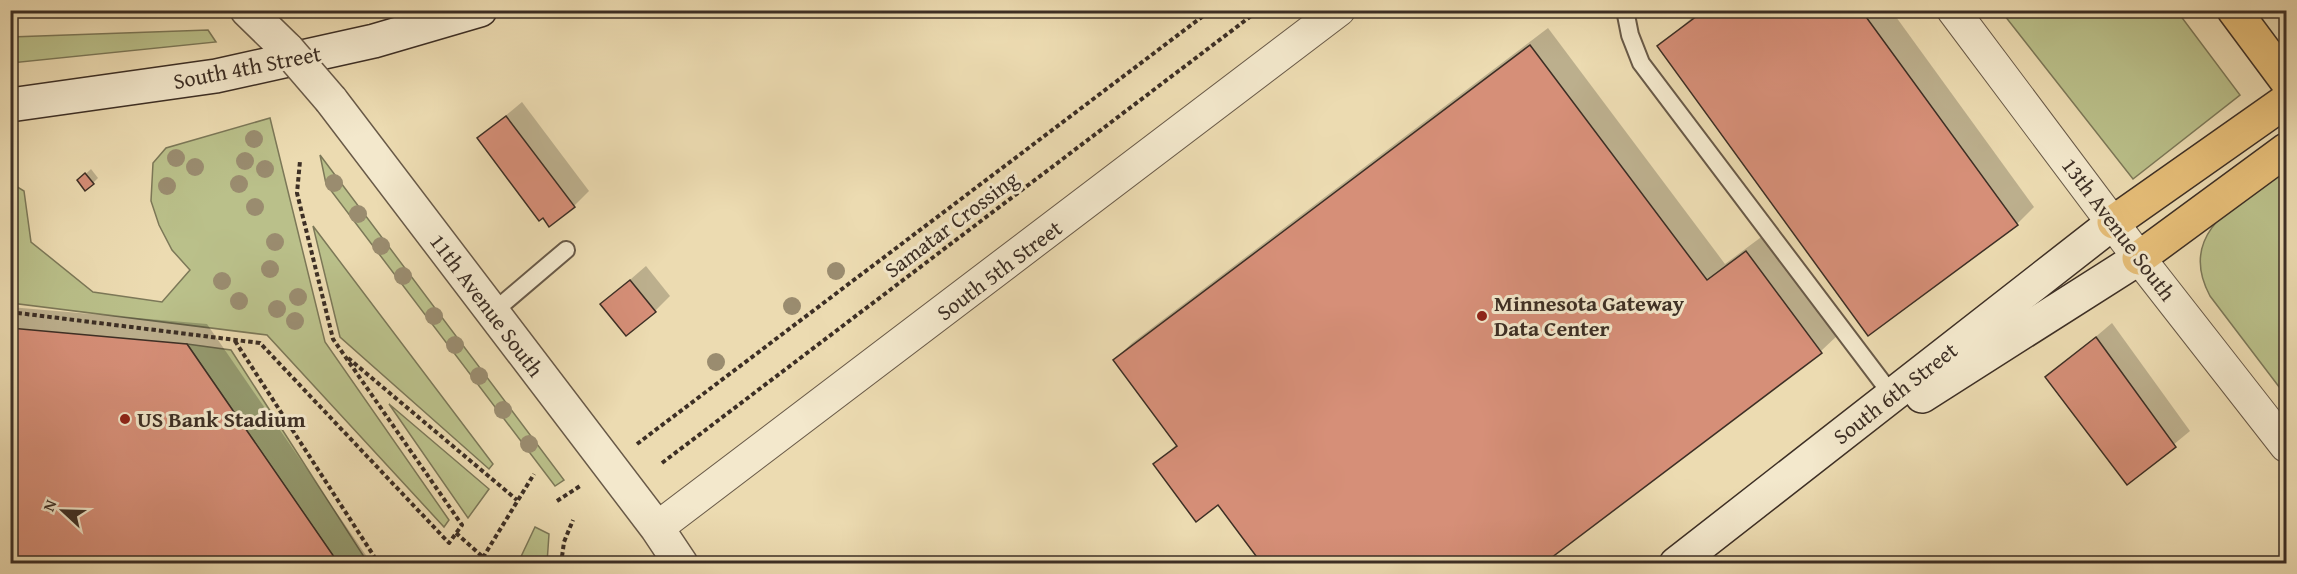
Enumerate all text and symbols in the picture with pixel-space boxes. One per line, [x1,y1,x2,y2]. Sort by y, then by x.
street label: South 4th Street [170,37,324,97]
street label: 13th Avenue South [2054,150,2184,308]
street label: Samatar Crossing [877,163,1025,285]
street label: South 5th Street [929,212,1069,328]
street label: 11th Avenue South [422,226,552,384]
place label: Minnesota Gateway Data Center [1494,287,1685,344]
marker: Minnesota Gateway Data Center [1475,309,1489,323]
street label: South 6th Street [1826,334,1964,452]
place label: US Bank Stadium [137,403,306,435]
marker: US Bank Stadium [118,412,132,426]
north arrow [33,481,93,541]
text: N [36,496,62,515]

